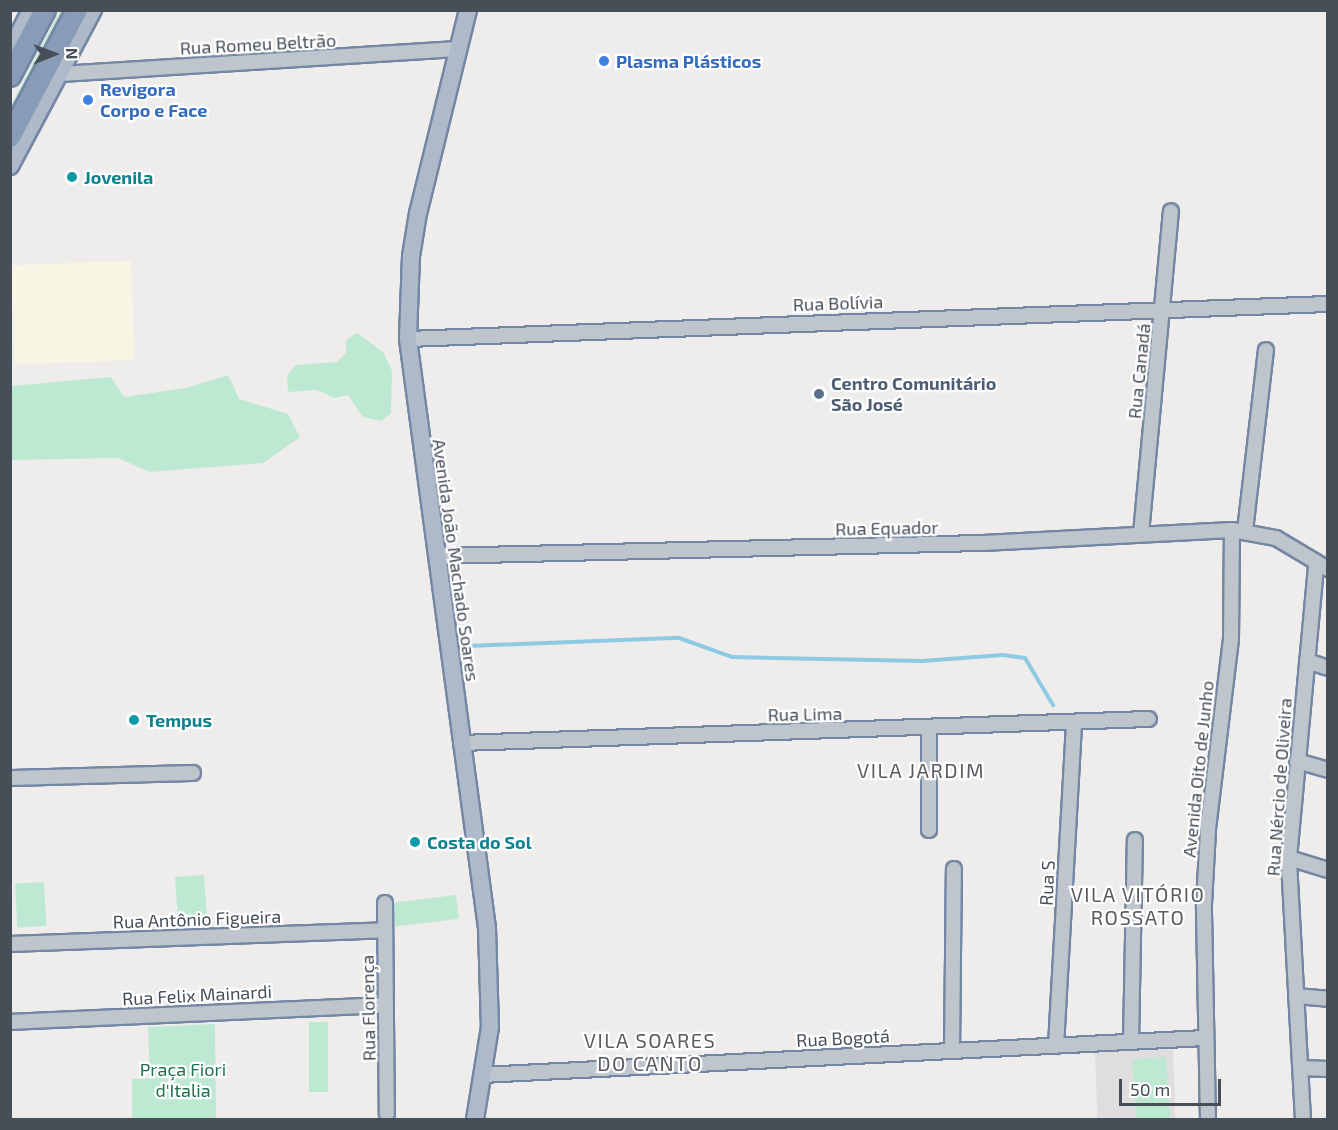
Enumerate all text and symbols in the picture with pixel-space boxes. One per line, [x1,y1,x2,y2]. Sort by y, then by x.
north arrow [24,24,84,84]
street label: Rua Romeu Beltrão [179,29,337,59]
text: N [63,48,82,60]
place label: Plasma Plásticos [616,50,761,72]
marker: Plasma Plásticos [597,54,611,68]
place label: Revigora Corpo e Face [100,79,207,122]
marker: Revigora Corpo e Face [81,93,95,107]
place label: Jovenila [84,166,153,188]
marker: Jovenila [65,170,79,184]
street label: Rua Bolívia [792,291,884,315]
street label: Rua Canadá [1123,322,1155,420]
place label: Centro Comunitário São José [831,373,996,416]
marker: Centro Comunitário São José [812,387,826,401]
street label: Avenida João Machado Soares [428,437,484,683]
street label: Rua Equador [835,516,939,540]
street label: Avenida Oito de Junho [1178,679,1218,859]
street label: Rua Nércio de Oliveira [1262,697,1296,877]
street label: Rua Lima [767,703,843,725]
place label: Tempus [146,709,212,731]
marker: Tempus [127,713,141,727]
district label: VILA JARDIM [857,758,985,782]
place label: Costa do Sol [427,831,532,853]
marker: Costa do Sol [408,835,422,849]
street label: Rua S [1035,860,1059,906]
district label: VILA VITÓRIO ROSSATO [1070,882,1206,929]
street label: Rua Antônio Figueira [112,905,282,933]
street label: Rua Florença [356,955,380,1061]
street label: Rua Felix Mainardi [122,980,272,1010]
street label: Rua Bogotá [796,1025,890,1051]
district label: VILA SOARES DO CANTO [584,1028,716,1075]
park label: Praça Fiori d'Italia [140,1059,226,1102]
scale bar [1122,1067,1224,1105]
text: 50 m [1130,1078,1170,1100]

